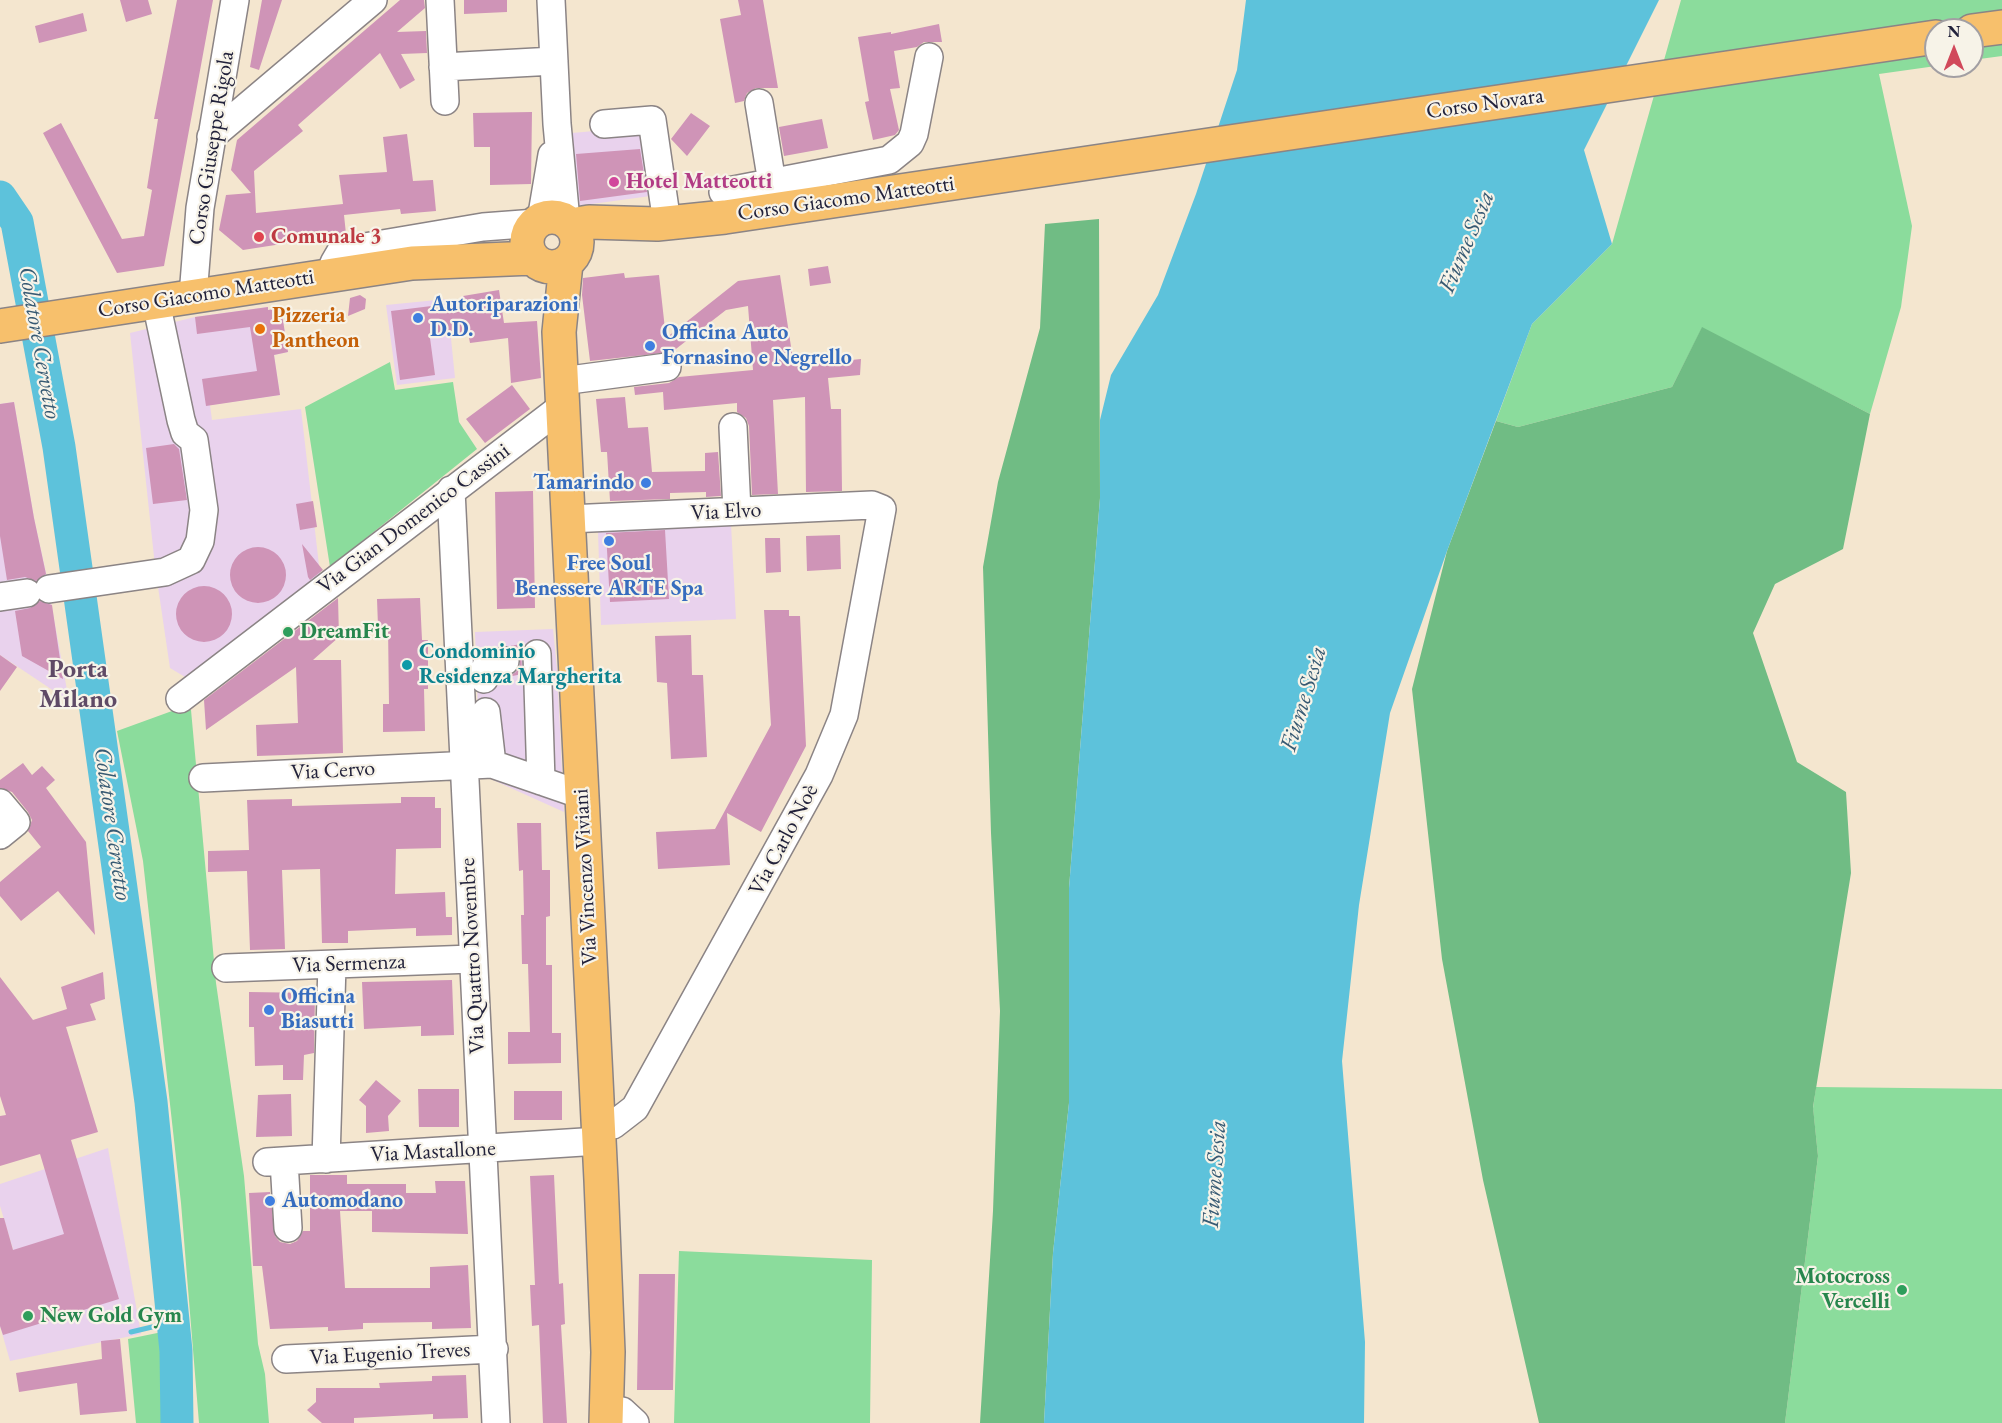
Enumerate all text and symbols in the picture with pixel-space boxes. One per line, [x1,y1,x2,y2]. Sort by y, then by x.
north arrow [1924,18,1984,78]
text: N [1948,21,1960,42]
street label: Corso Giuseppe Rigola [184,49,240,247]
street label: Corso Novara [1425,83,1545,125]
place label: Hotel Matteotti [626,169,772,195]
street label: Corso Giacomo Matteotti [736,171,956,227]
marker: Hotel Matteotti [607,175,621,189]
water label: Fiume Sesia [1433,187,1501,297]
place label: Comunale 3 [271,224,382,250]
marker: Comunale 3 [252,230,266,244]
street label: Corso Giacomo Matteotti [96,264,316,324]
water label: Colatore Cervetto [11,265,67,421]
place label: Autoriparazioni D.D. [430,292,579,344]
place label: Pizzeria Pantheon [272,303,360,354]
marker: Autoriparazioni D.D. [411,311,425,325]
place label: Officina Auto Fornasino e Negrello [662,320,852,372]
marker: Pizzeria Pantheon [253,322,267,336]
marker: Officina Auto Fornasino e Negrello [643,339,657,353]
street label: Via Gian Domenico Cassini [313,438,515,600]
place label: Tamarindo [533,470,634,496]
marker: Tamarindo [639,476,653,490]
street label: Via Elvo [690,497,762,527]
marker: Free Soul Benessere ARTE Spa [602,534,616,548]
place label: Free Soul Benessere ARTE Spa [515,551,703,602]
place label: DreamFit [300,619,389,645]
marker: DreamFit [281,625,295,639]
place label: Condominio Residenza Margherita [419,639,622,690]
water label: Fiume Sesia [1274,643,1334,755]
district label: Porta Milano [39,654,117,716]
marker: Condominio Residenza Margherita [400,658,414,672]
water label: Colatore Cervetto [87,746,137,902]
street label: Via Cervo [290,756,376,786]
street label: Via Carlo Noè [744,780,824,900]
street label: Via Vincenzo Viviani [568,788,604,966]
street label: Via Quattro Novembre [455,857,491,1055]
street label: Via Sermenza [292,949,406,979]
place label: Officina Biasutti [281,984,355,1036]
marker: Officina Biasutti [262,1003,276,1017]
water label: Fiume Sesia [1197,1119,1233,1229]
street label: Via Mastallone [370,1136,496,1168]
place label: Automodano [282,1188,403,1214]
marker: Automodano [263,1194,277,1208]
place label: Motocross Vercelli [1795,1264,1890,1316]
marker: Motocross Vercelli [1895,1283,1909,1297]
place label: New Gold Gym [40,1303,182,1329]
marker: New Gold Gym [21,1309,35,1323]
street label: Via Eugenio Treves [309,1337,471,1371]

